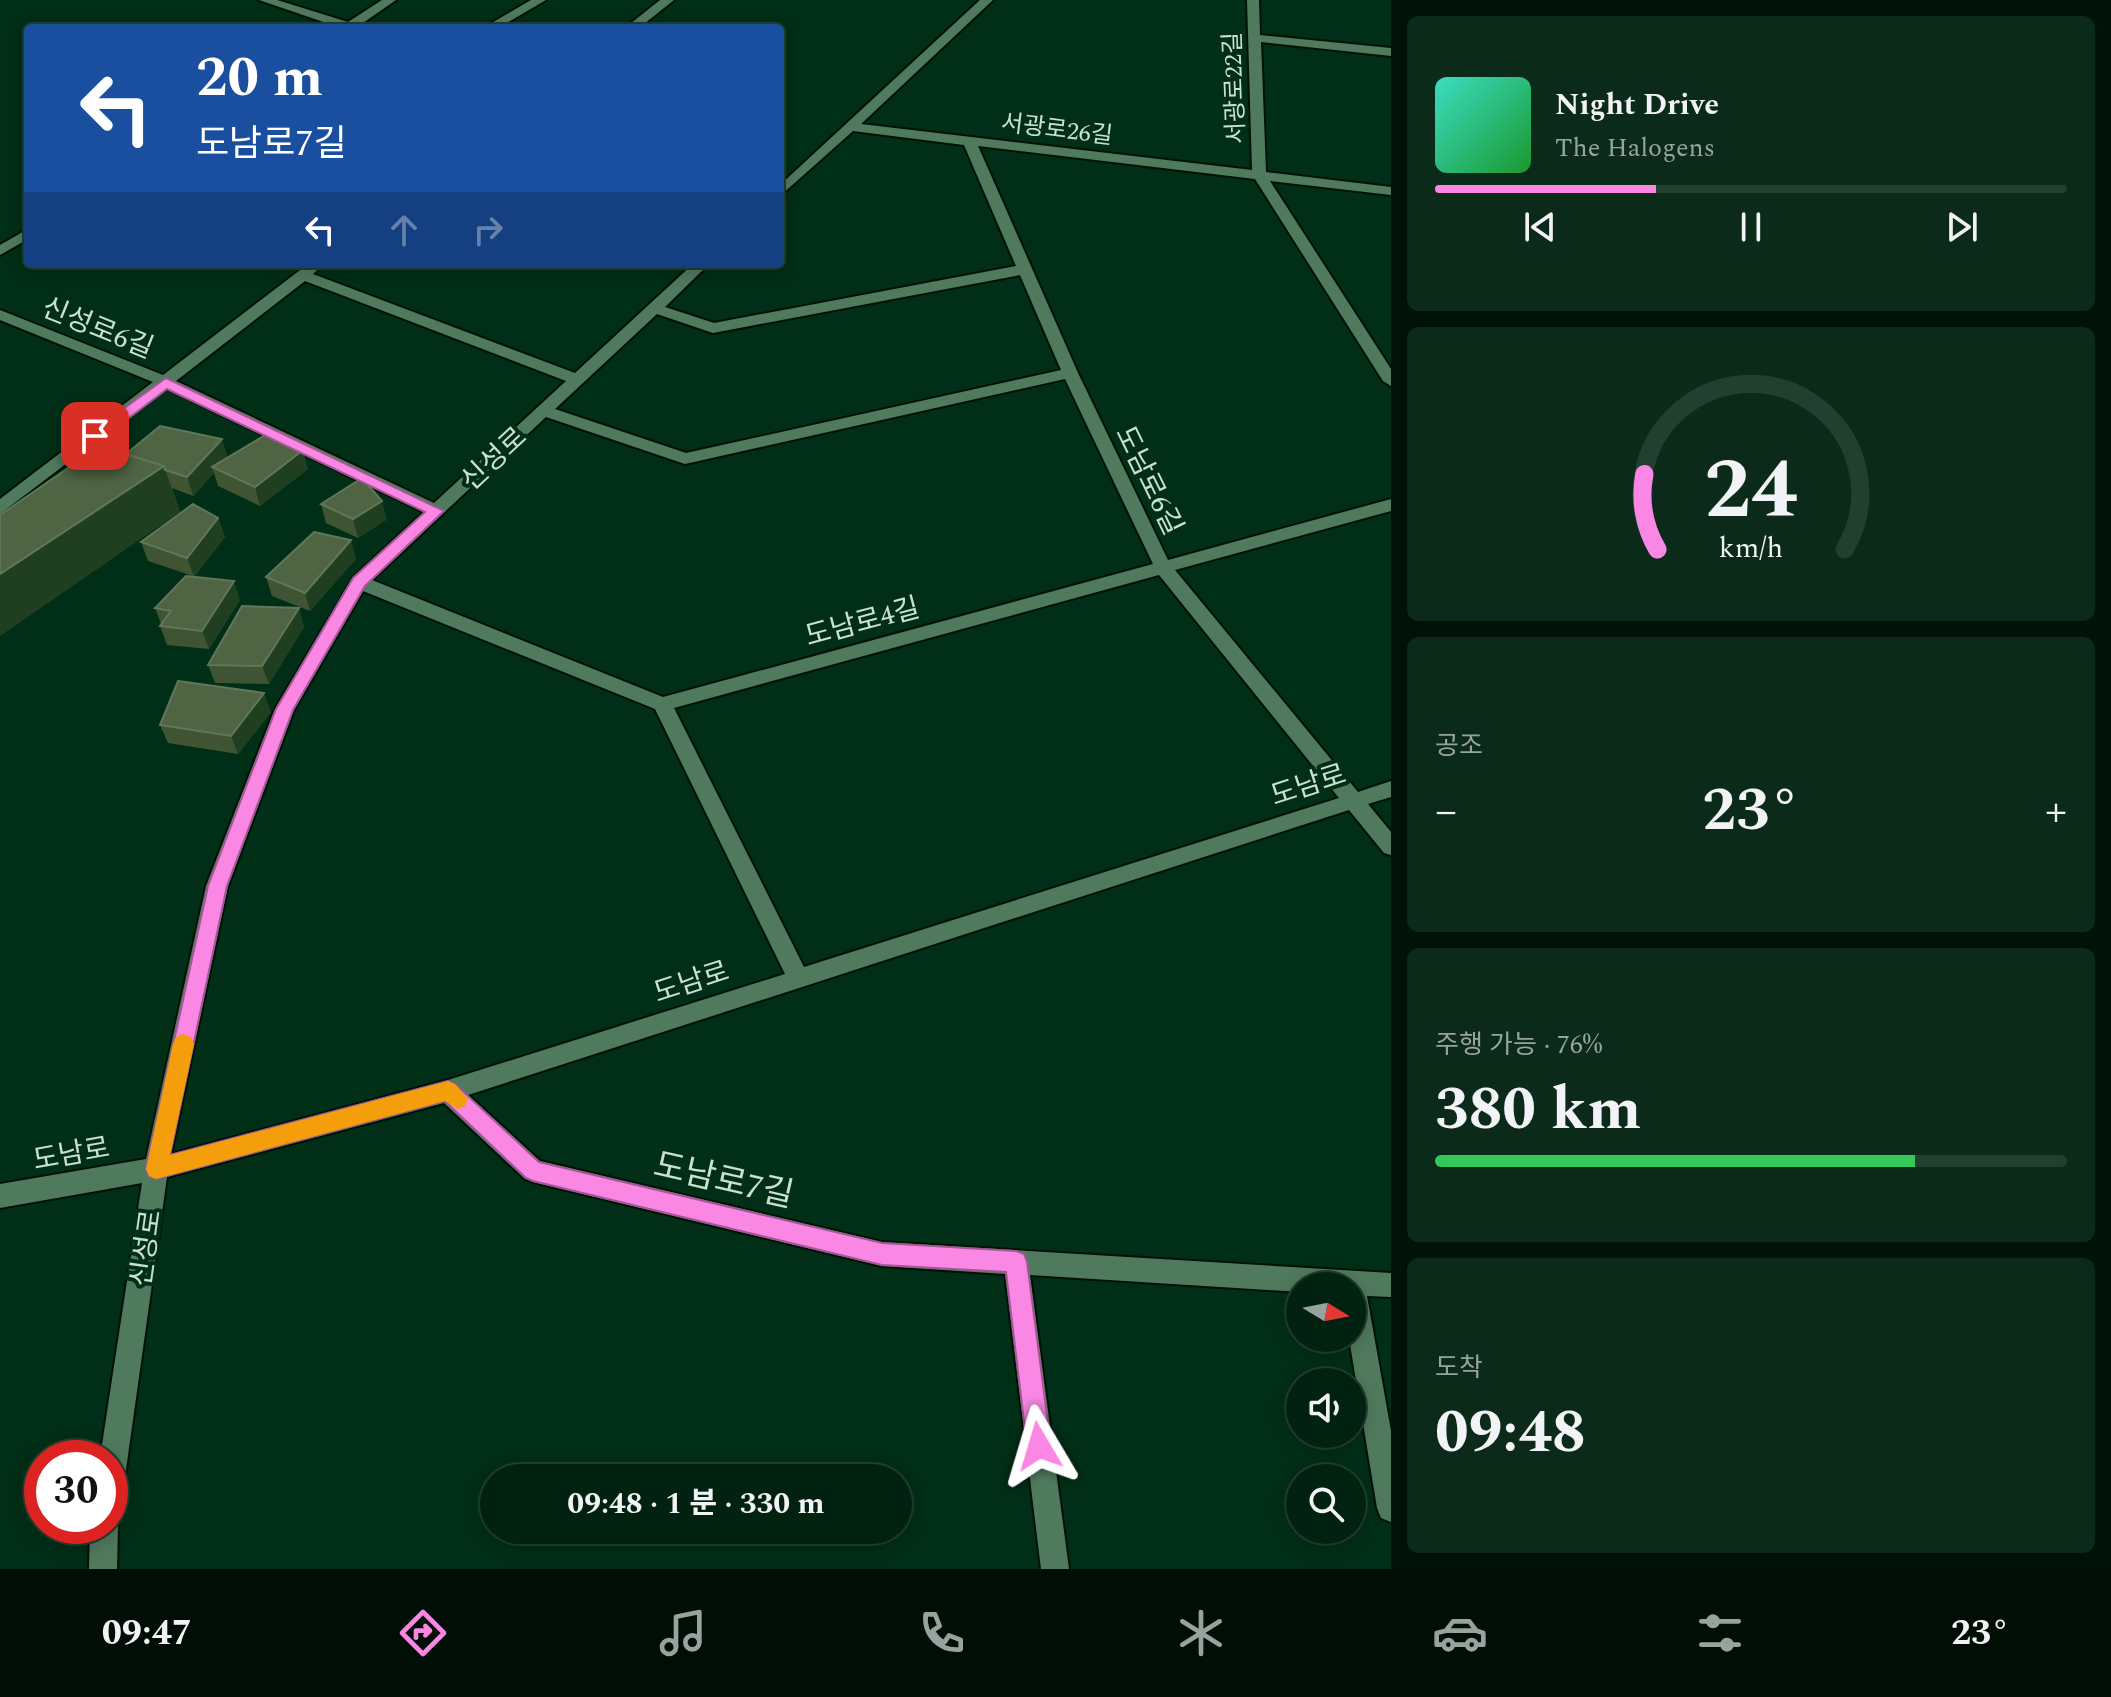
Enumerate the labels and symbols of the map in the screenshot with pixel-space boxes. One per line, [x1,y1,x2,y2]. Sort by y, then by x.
street label: 서광로22길 [1215,31,1255,145]
street label: 서광로26길 [999,105,1115,155]
street label: 신성로6길 [35,287,160,370]
pin [61,402,129,470]
street label: 신성로 [451,417,537,501]
street label: 도남로6길 [1104,419,1194,543]
street label: 도남로4길 [800,587,924,658]
street label: 도남로 [1265,753,1352,818]
street label: 도남로 [648,950,735,1015]
street label: 도남로 [29,1127,113,1182]
street label: 도남로7길 [648,1140,799,1222]
street label: 신성로 [120,1207,173,1289]
north arrow [1286,1272,1366,1352]
position arrow [997,1404,1081,1488]
speed limit sign: 30 [24,1440,128,1544]

